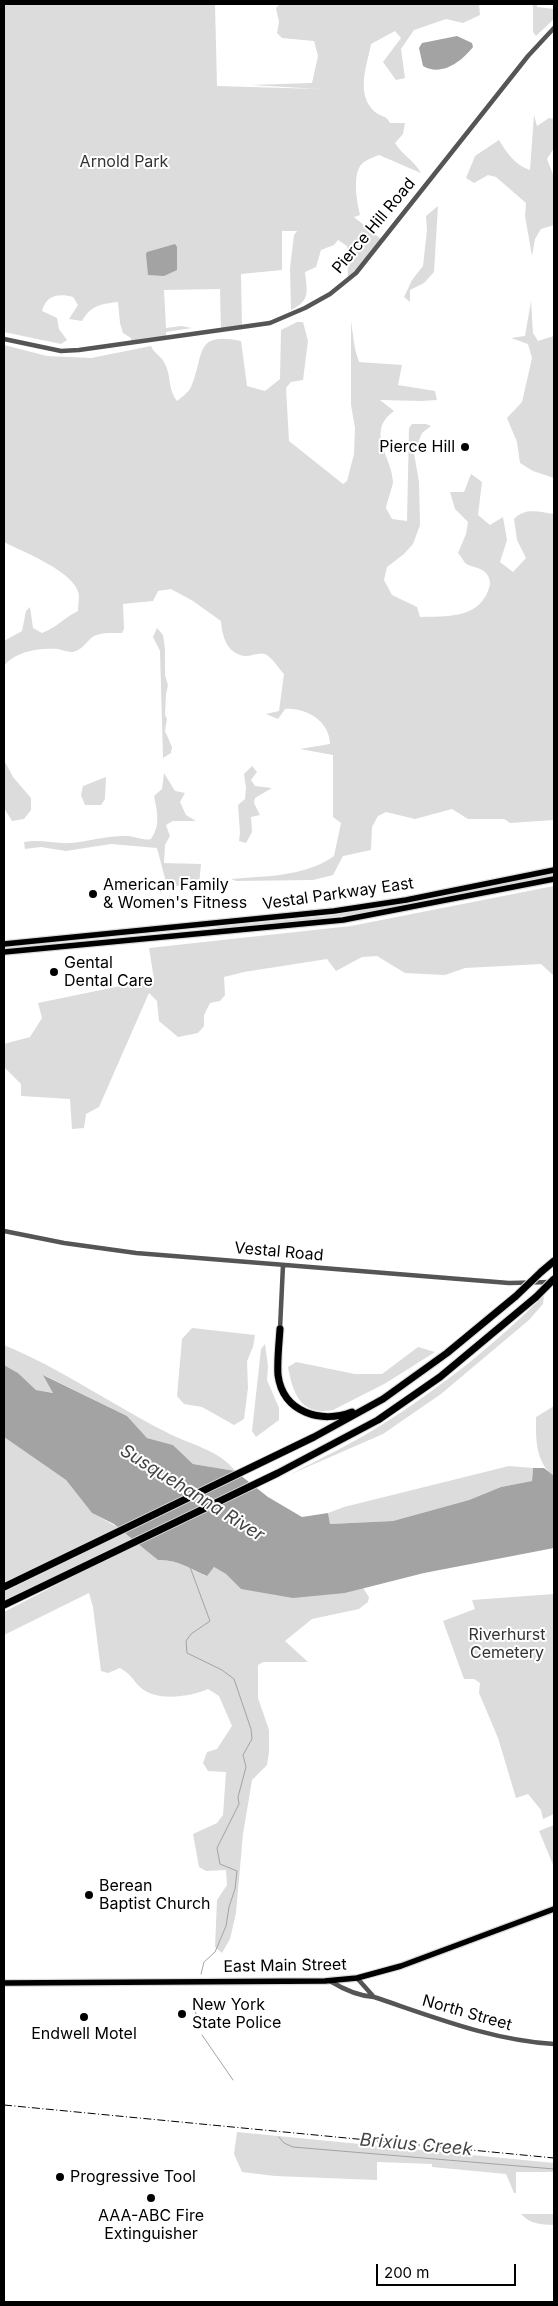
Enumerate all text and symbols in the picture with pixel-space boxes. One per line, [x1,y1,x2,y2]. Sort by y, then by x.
park label: Arnold Park [80,152,168,172]
street label: Pierce Hill Road [328,174,420,278]
place label: Pierce Hill [379,437,455,457]
marker: Pierce Hill [459,441,471,453]
street label: Vestal Parkway East [261,874,415,914]
place label: American Family & Women's Fitness [103,875,247,913]
marker: American Family & Women's Fitness [87,888,99,900]
place label: Gental Dental Care [64,953,153,991]
marker: Gental Dental Care [48,966,60,978]
street label: Vestal Road [234,1239,324,1265]
water label: Susquehanna River [116,1440,268,1546]
park label: Riverhurst Cemetery [468,1625,546,1663]
place label: Berean Baptist Church [99,1876,211,1914]
marker: Berean Baptist Church [83,1889,95,1901]
street label: East Main Street [223,1955,347,1977]
street label: North Street [420,1991,514,2035]
place label: New York State Police [192,1995,281,2033]
marker: New York State Police [176,2008,188,2020]
marker: Endwell Motel [78,2011,90,2023]
place label: Endwell Motel [31,2024,137,2044]
water label: Brixius Creek [359,2129,473,2161]
place label: Progressive Tool [70,2167,196,2187]
marker: Progressive Tool [54,2171,66,2183]
marker: AAA-ABC Fire Extinguisher [145,2192,157,2204]
place label: AAA-ABC Fire Extinguisher [98,2206,204,2244]
scale bar [378,2254,518,2286]
text: 200 m [384,2263,429,2282]

